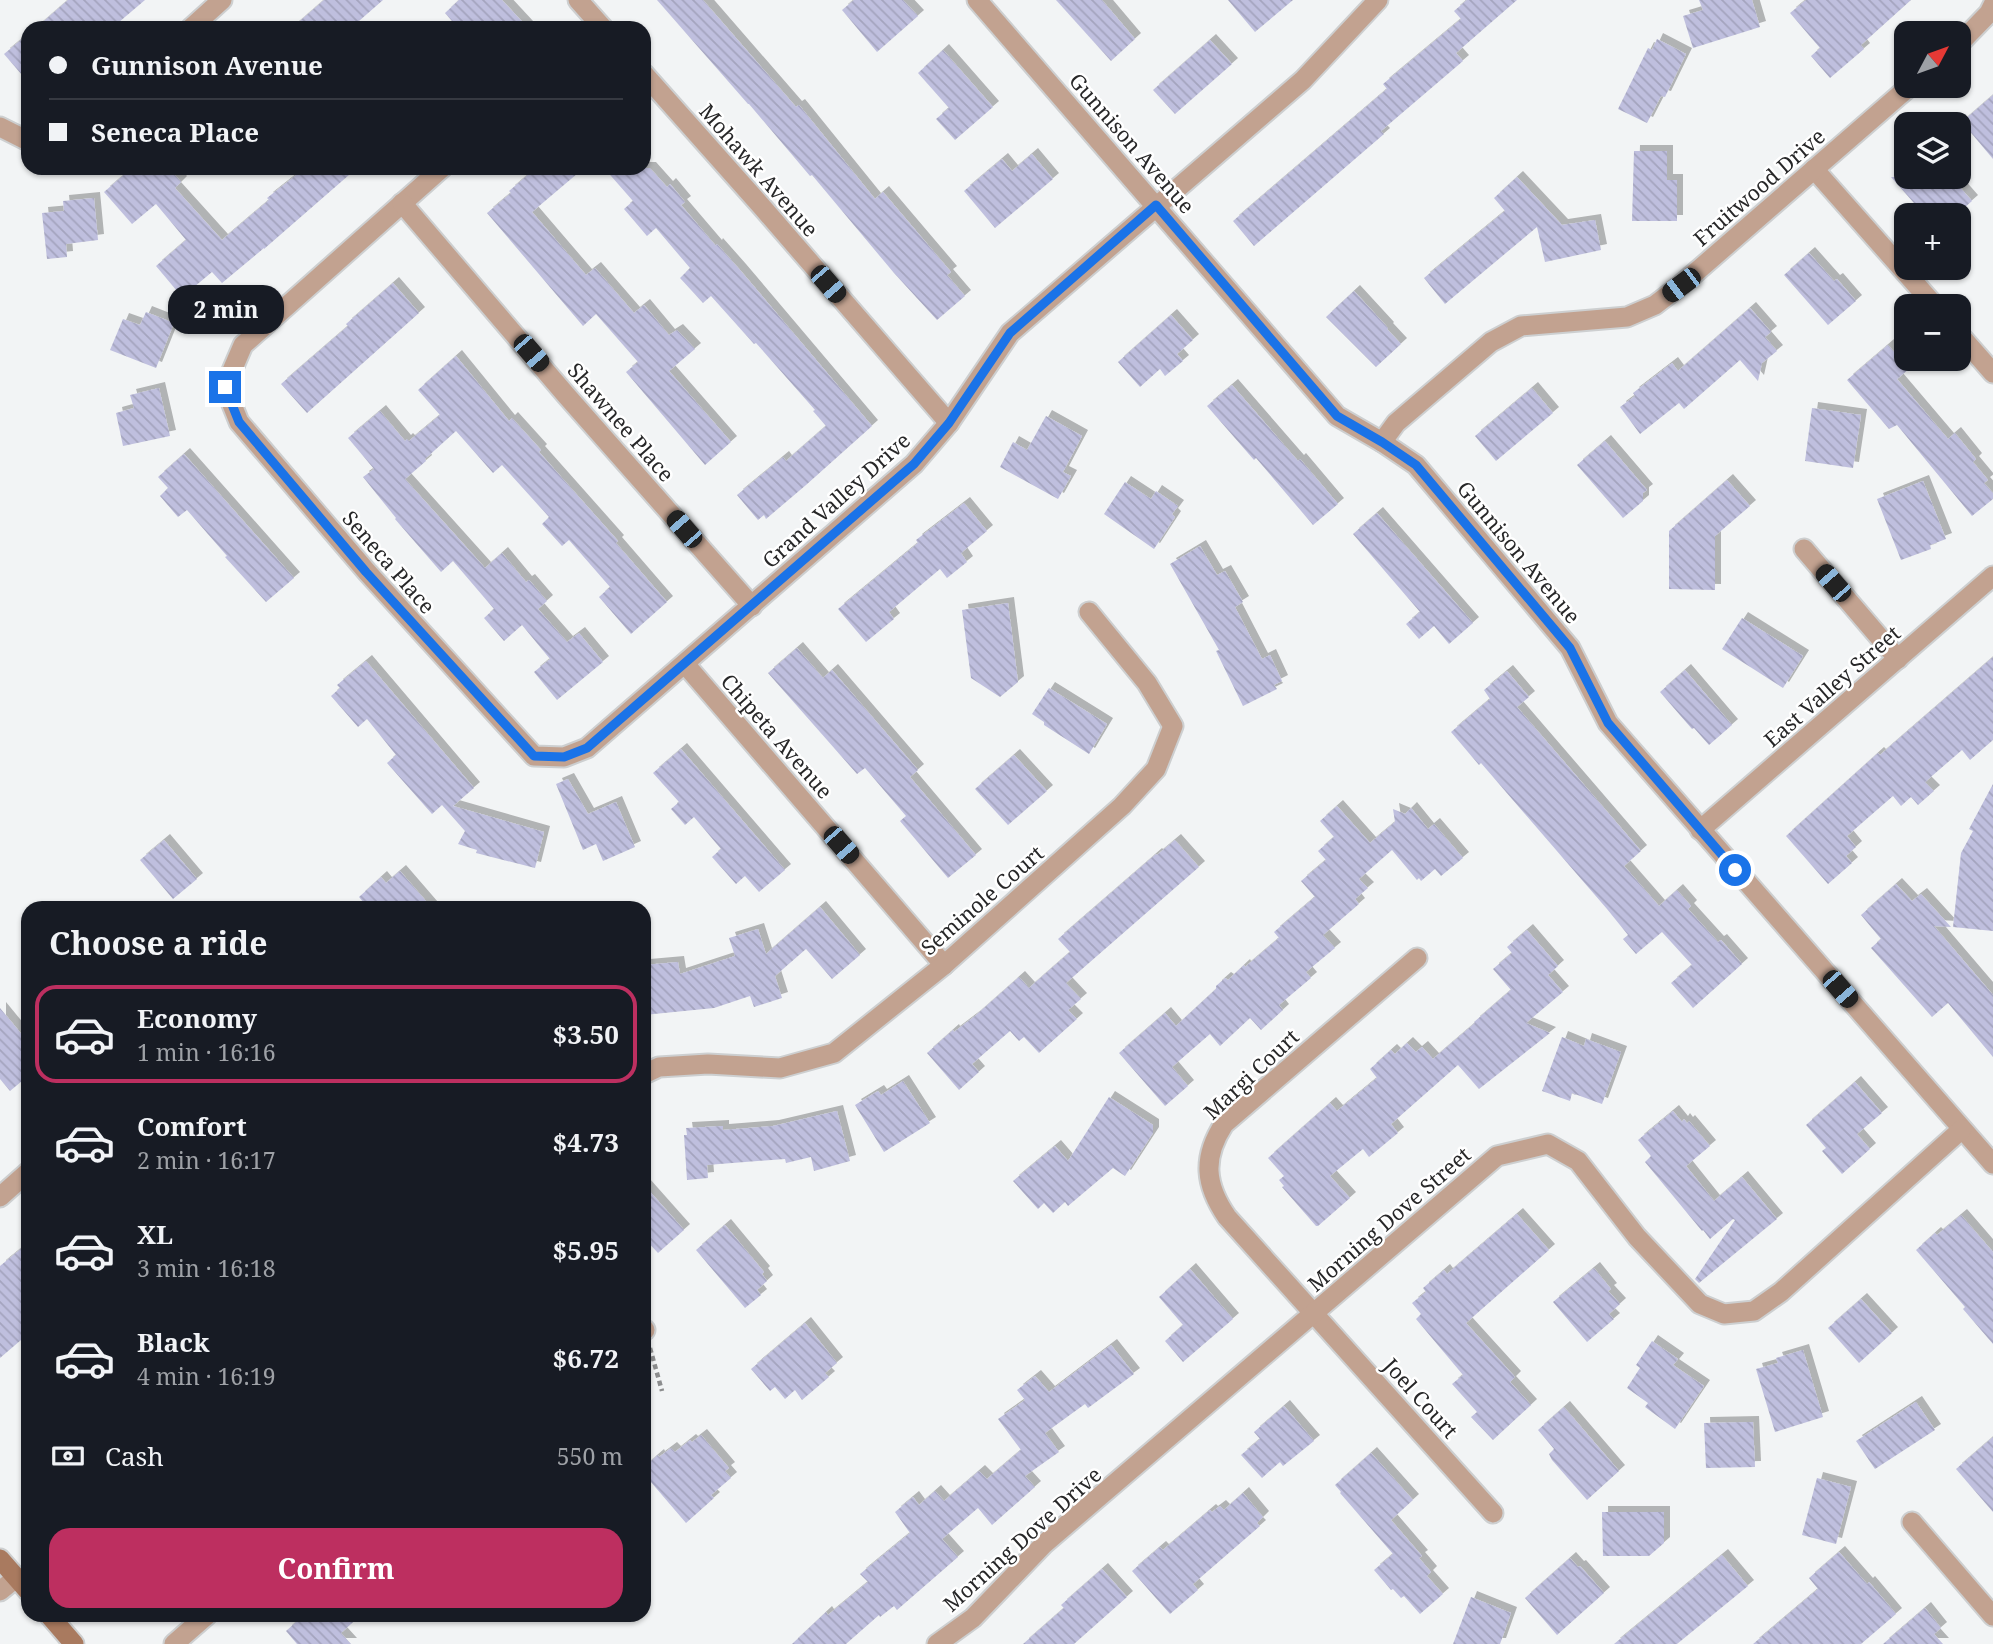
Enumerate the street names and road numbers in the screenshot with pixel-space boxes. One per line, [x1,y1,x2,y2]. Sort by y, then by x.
street label: Gunnison Avenue [1063,67,1201,219]
street label: Mohawk Avenue [693,97,825,243]
street label: Fruitwood Drive [1687,122,1831,252]
street label: Shawnee Place [562,357,680,487]
street label: Grand Valley Drive [756,426,916,574]
street label: Gunnison Avenue [1451,475,1587,629]
street label: Seneca Place [337,505,441,619]
street label: East Valley Street [1758,619,1906,753]
street label: Chipeta Avenue [715,668,839,804]
street label: Seminole Court [915,839,1049,961]
street label: Margi Court [1197,1023,1305,1125]
street label: Morning Dove Street [1302,1141,1476,1297]
street label: Joel Court [1377,1351,1464,1444]
street label: Morning Dove Drive [937,1460,1107,1618]

